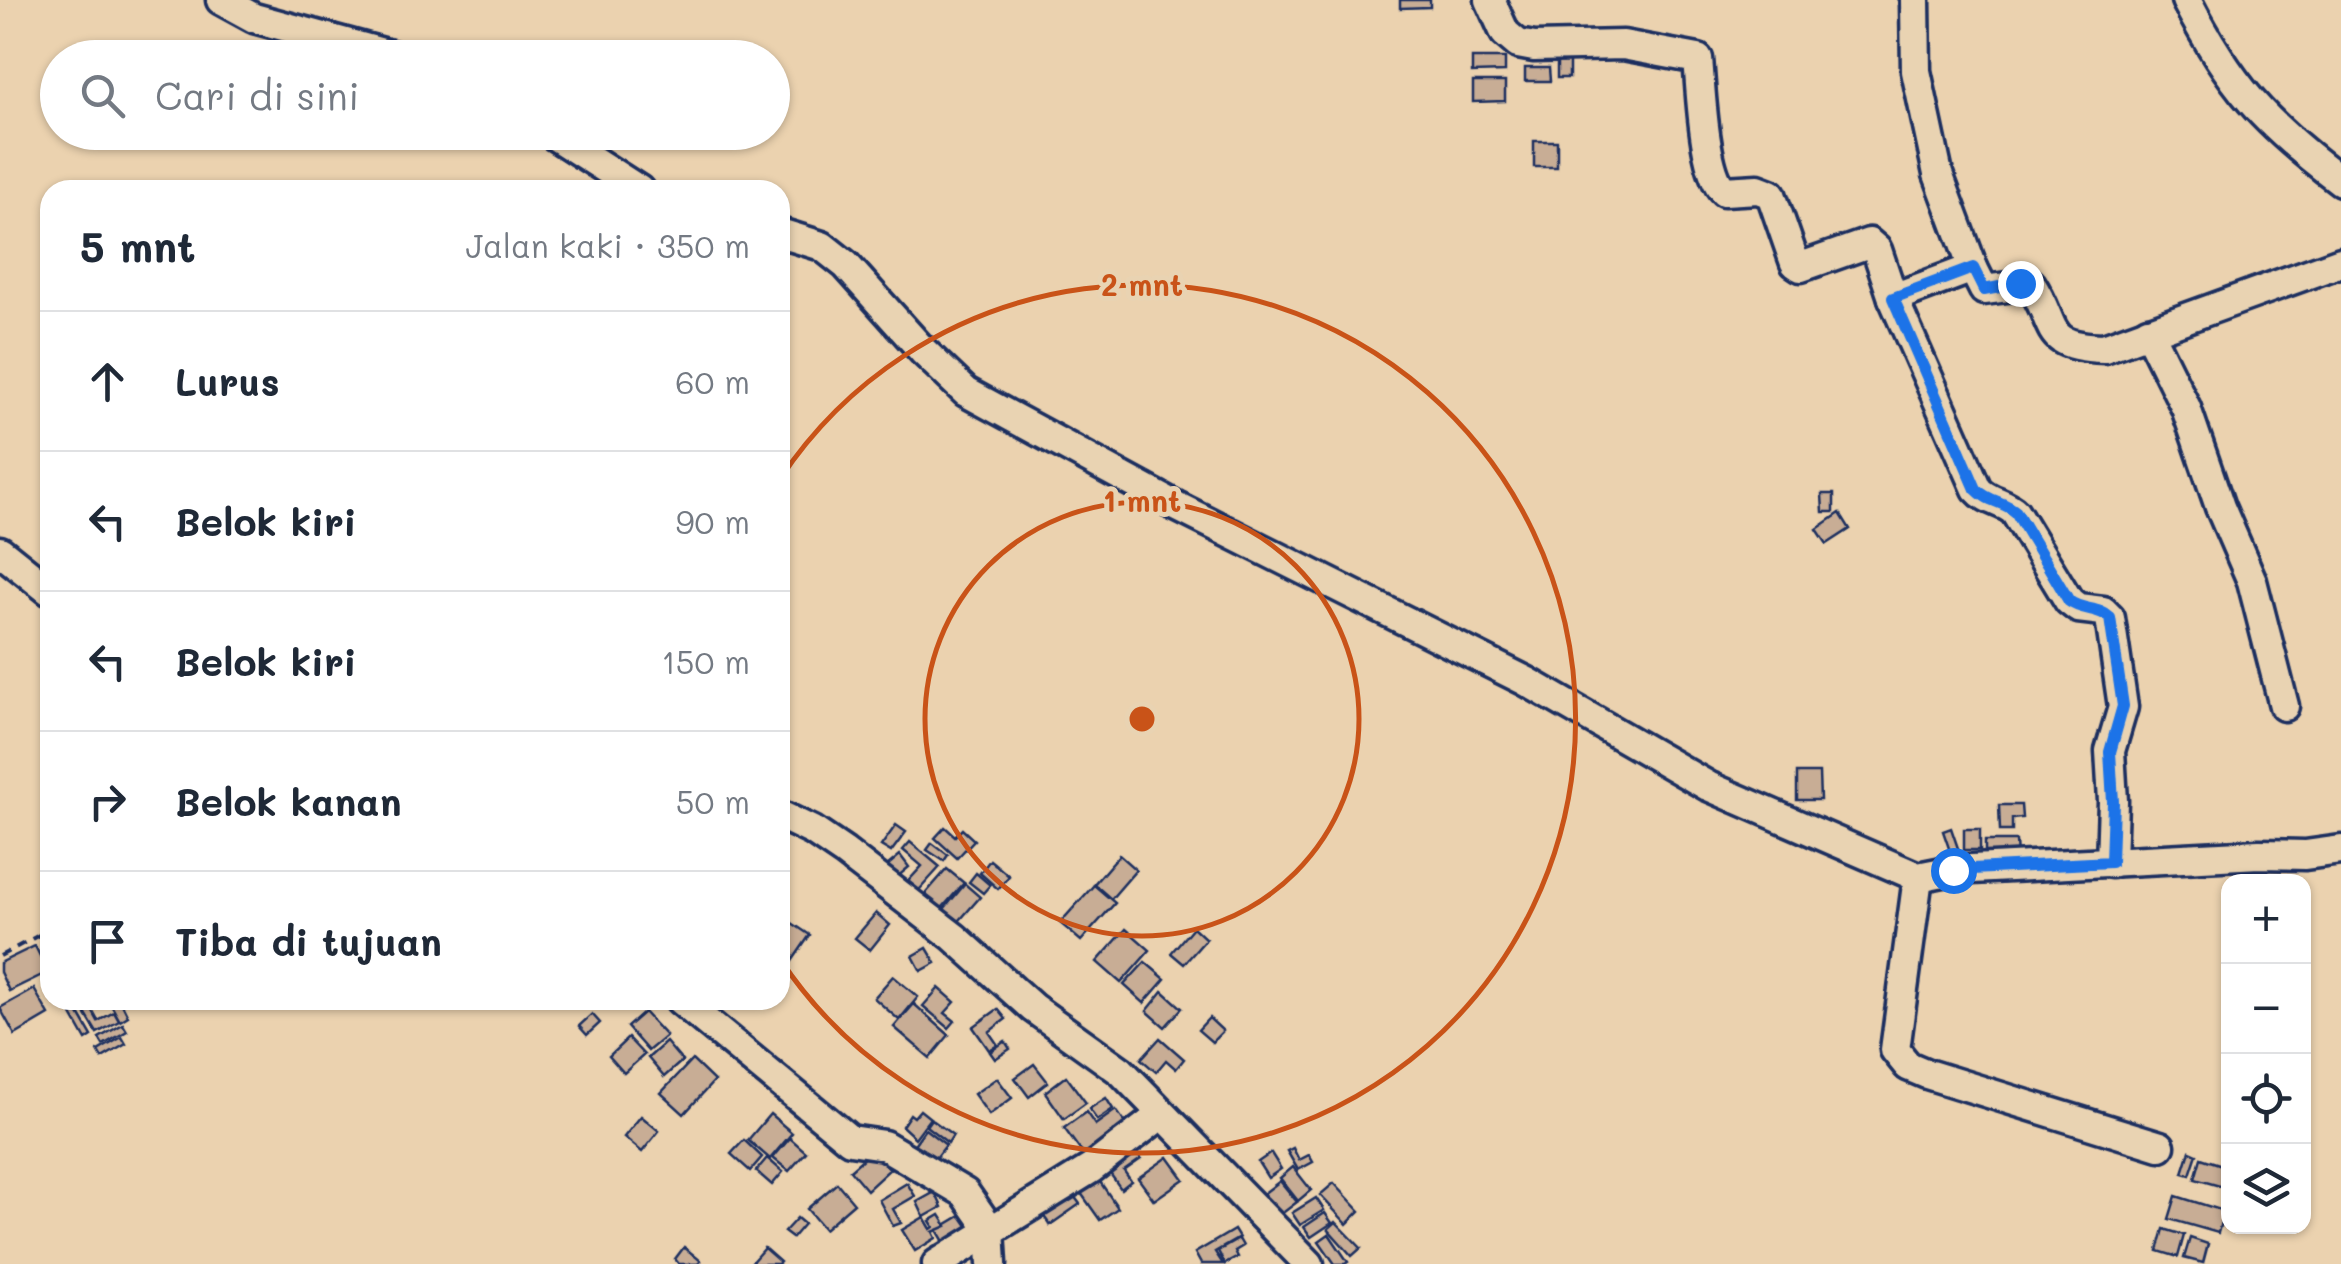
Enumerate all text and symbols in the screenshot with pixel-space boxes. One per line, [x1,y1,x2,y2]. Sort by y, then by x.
search box [40,40,790,150]
icon: search [75,68,130,123]
text: Cari di sini [155,70,359,120]
text: 5 mnt [80,218,196,273]
text: Jalan kaki · 350 m [466,224,750,266]
route end [1998,261,2044,307]
text: 2 mnt [1101,264,1183,304]
icon: ahead [80,354,135,409]
text: Lurus [175,356,280,406]
text: 60 m [675,360,750,402]
text: 1 mnt [1103,480,1181,520]
icon: left [80,494,135,549]
text: Belok kiri [175,496,357,546]
text: 90 m [676,500,750,542]
icon: left [80,634,135,689]
text: Belok kiri [175,636,357,686]
text: 150 m [662,640,750,682]
centre of rings [1124,701,1160,737]
icon: right [80,774,135,829]
text: Belok kanan [175,776,402,826]
text: 50 m [676,780,750,822]
route start [1931,848,1977,894]
map controls [2221,874,2311,1234]
button: + [2221,874,2311,964]
icon: arrive [80,914,135,969]
text: Tiba di tujuan [175,916,442,966]
button: − [2221,964,2311,1054]
button: locate [2221,1054,2311,1144]
button: layers [2221,1144,2311,1234]

